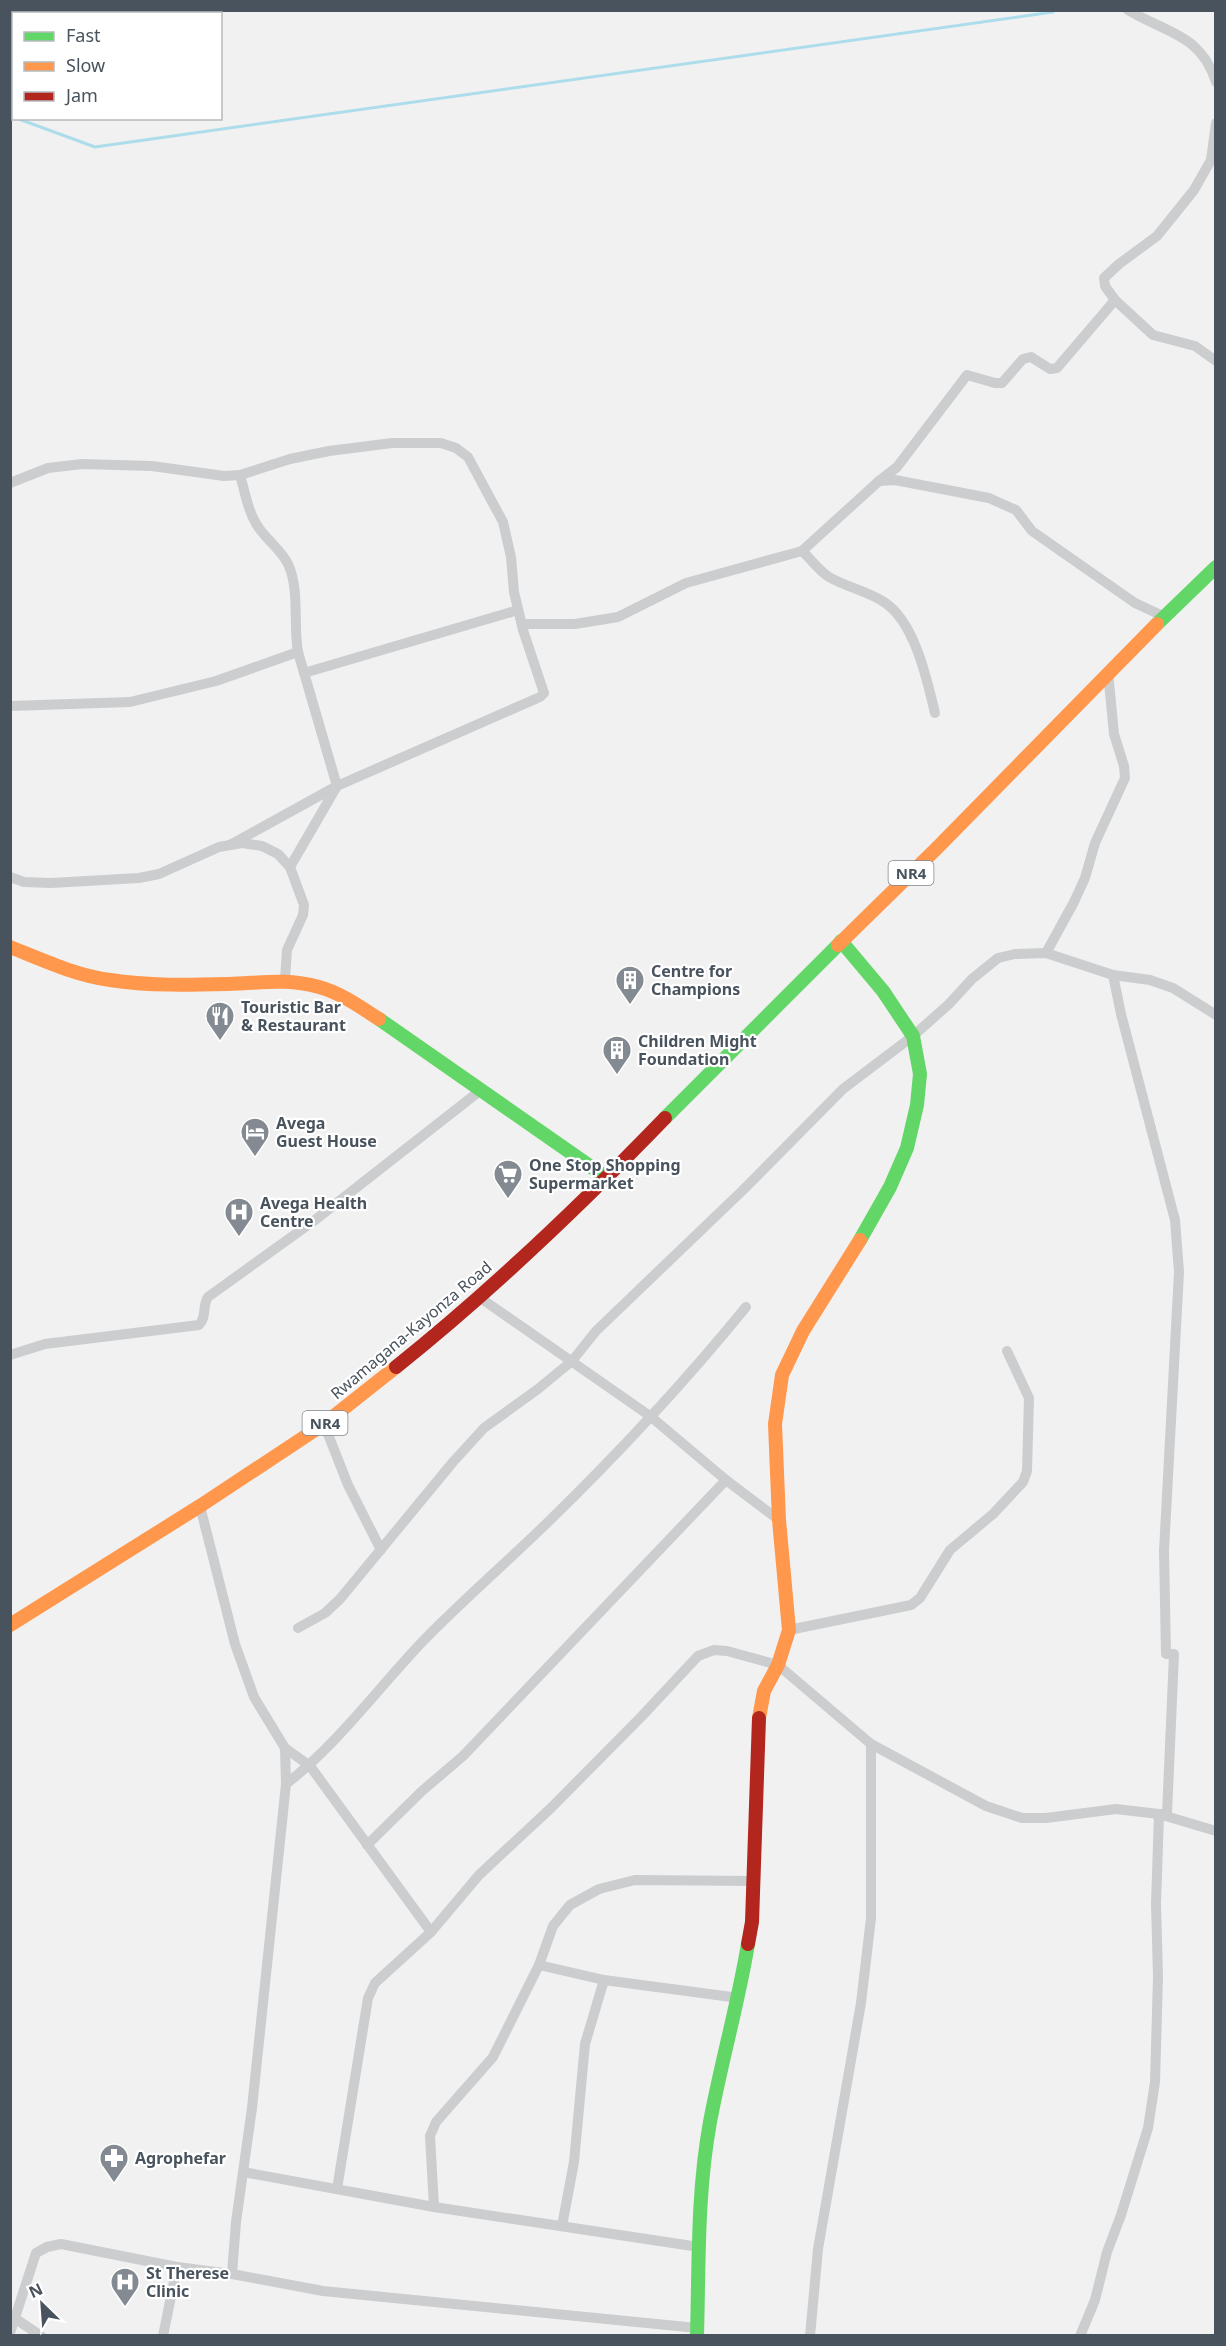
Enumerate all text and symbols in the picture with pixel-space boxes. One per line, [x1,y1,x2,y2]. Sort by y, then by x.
legend [12,12,222,120]
text: Fast [66,23,101,47]
text: Slow [66,53,105,77]
text: Jam [64,83,98,107]
road number: NR4 [888,861,934,885]
place label: Centre for Champions [651,960,740,1000]
building icon: Centre for Champions [614,964,646,1006]
place label: Touristic Bar & Restaurant [241,996,346,1036]
restaurant icon: Touristic Bar & Restaurant [204,1000,236,1042]
place label: Children Might Foundation [638,1030,757,1070]
building icon: Children Might Foundation [601,1034,633,1076]
place label: Avega Guest House [276,1112,377,1152]
hotel icon: Avega Guest House [239,1116,271,1158]
place label: One Stop Shopping Supermarket [529,1154,681,1194]
supermarket icon: One Stop Shopping Supermarket [492,1158,524,1200]
place label: Avega Health Centre [260,1192,367,1232]
hospital icon: Avega Health Centre [223,1196,255,1238]
street label: Rwamagana-Kayonza Road [326,1256,496,1404]
road number: NR4 [302,1411,348,1435]
pharmacy icon: Agrophefar [98,2142,130,2184]
place label: Agrophefar [135,2147,226,2169]
place label: St Therese Clinic [146,2262,229,2302]
hospital icon: St Therese Clinic [109,2266,141,2308]
north arrow [12,2274,72,2334]
text: N [25,2278,46,2303]

